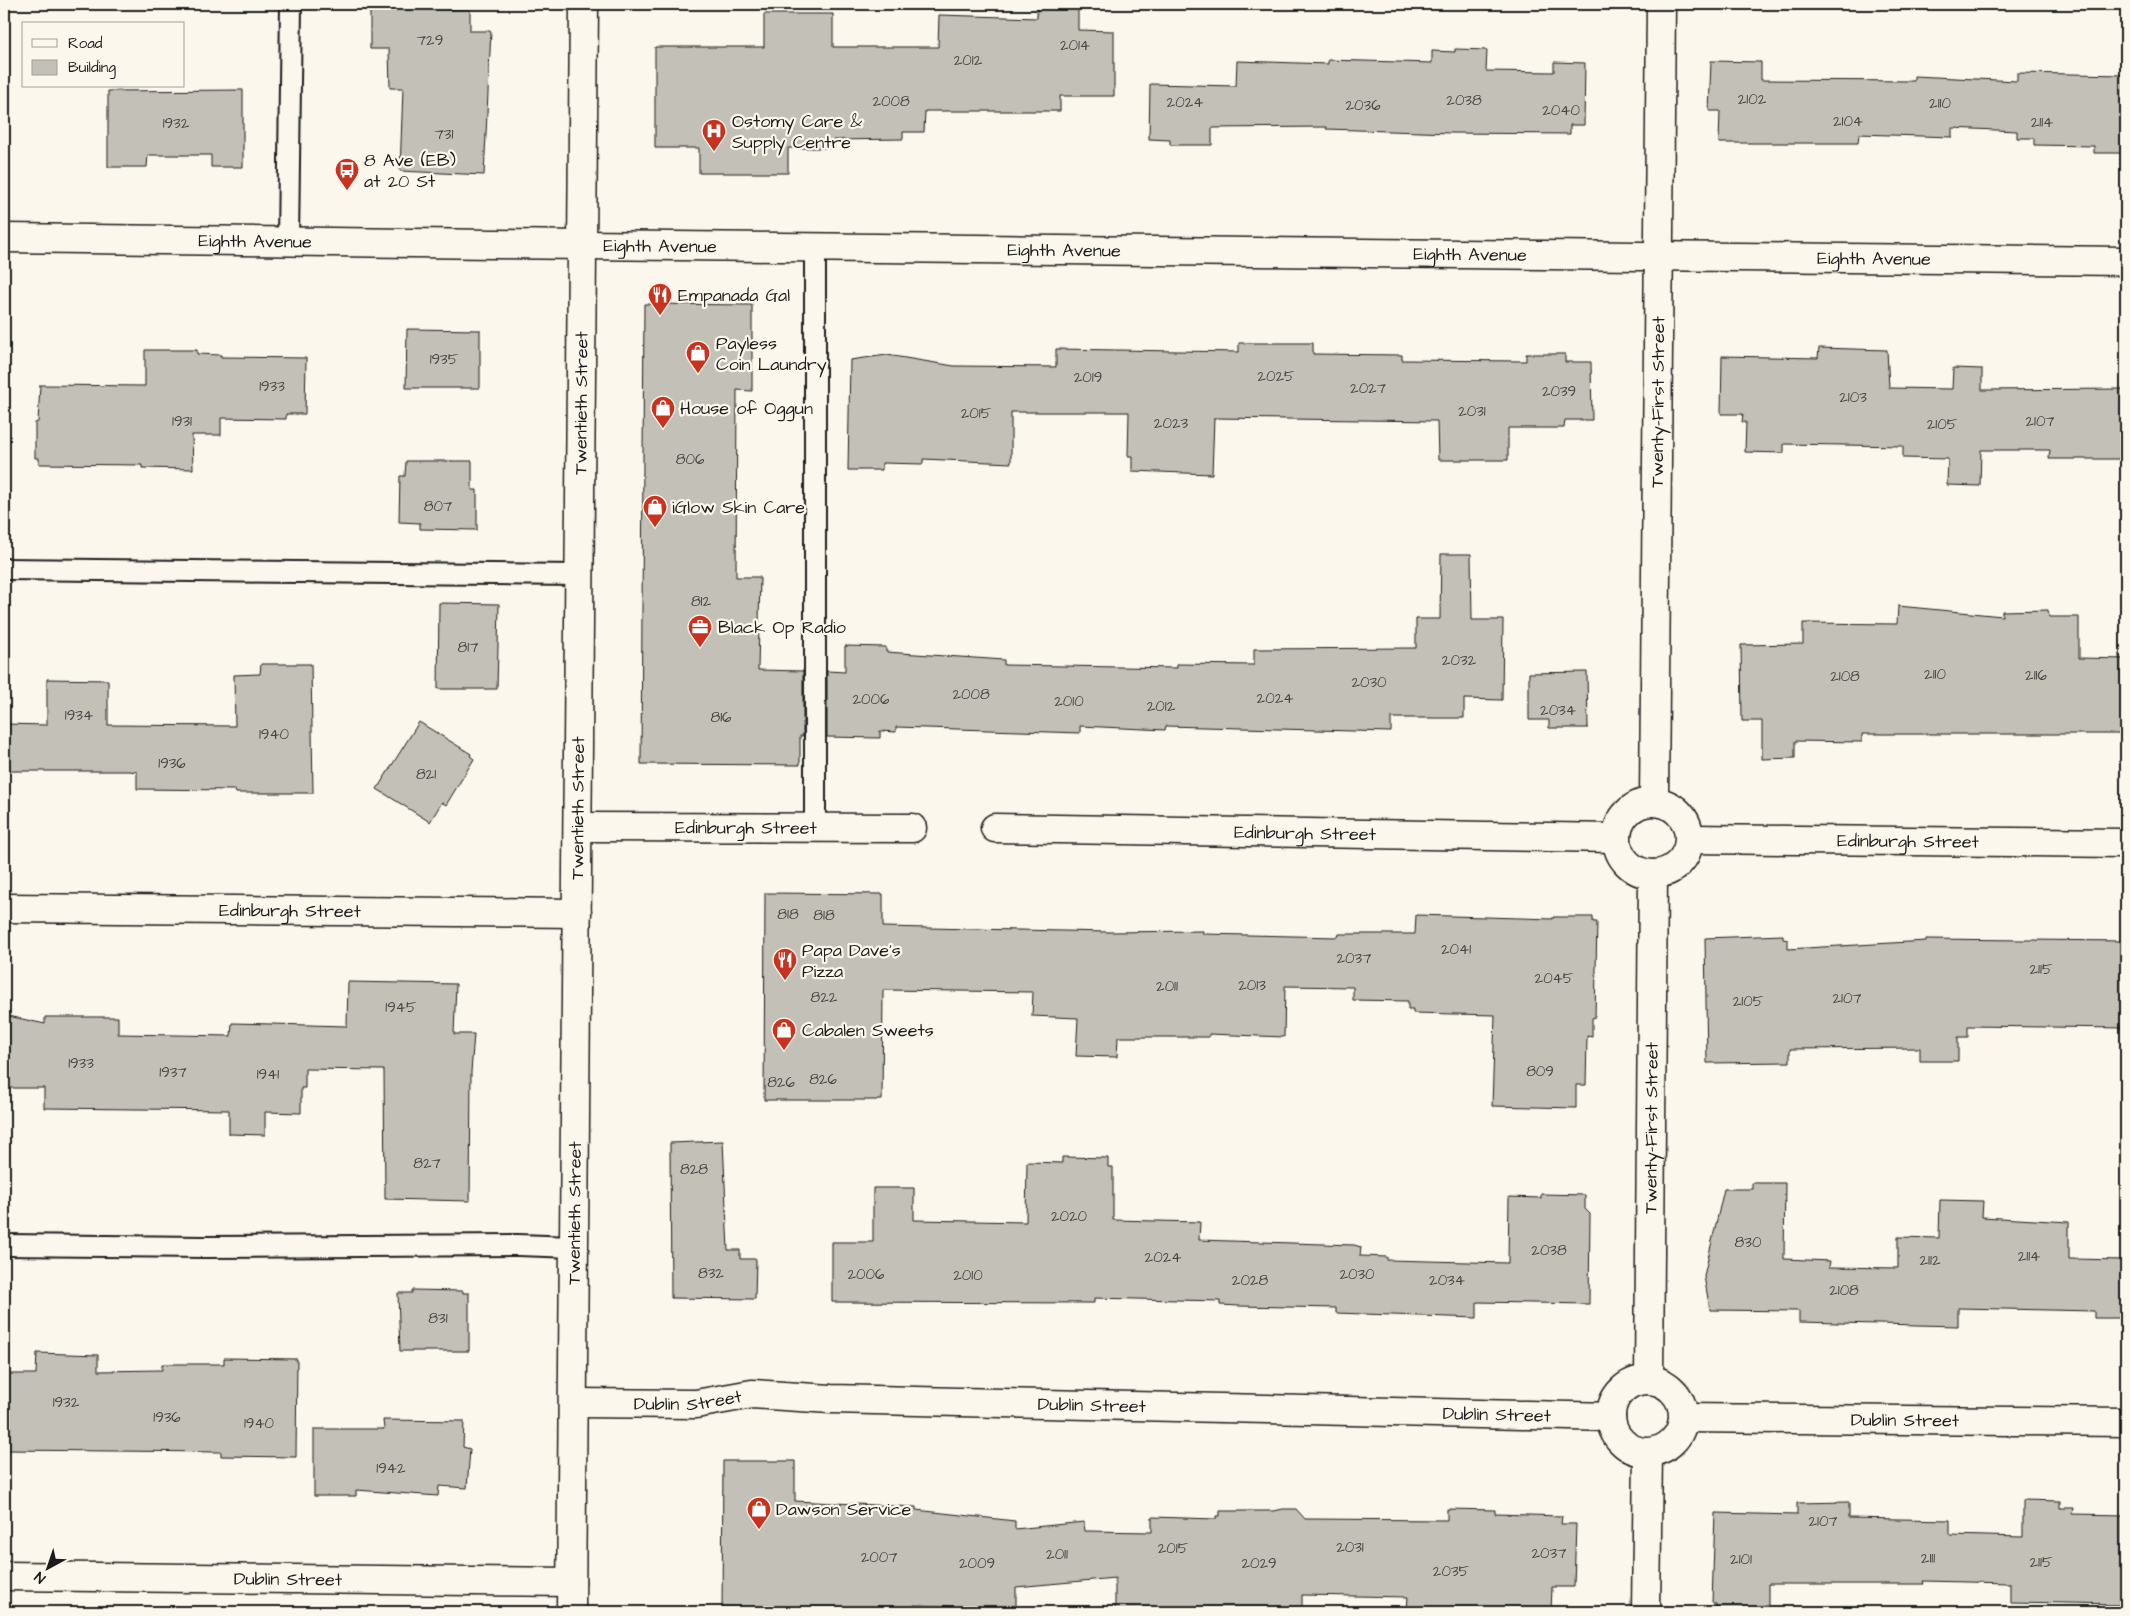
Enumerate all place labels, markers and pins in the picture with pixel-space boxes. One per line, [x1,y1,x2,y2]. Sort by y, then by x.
place label: Ostomy Care & Supply Centre [732,109,862,156]
hospital icon: Ostomy Care & Supply Centre [701,118,727,152]
place label: 8 Ave (EB) at 20 St [364,148,456,194]
bus stop icon: 8 Ave (EB) at 20 St [334,157,360,191]
restaurant icon: Empanada Gal [647,282,673,316]
place label: Empanada Gal [678,283,790,308]
place label: Payless Coin Laundry [716,331,827,378]
shop icon: Payless Coin Laundry [685,340,711,374]
shop icon: House of Oggun [650,395,676,429]
place label: House of Oggun [680,396,813,422]
shop icon: iGlow Skin Care [642,494,668,528]
place label: iGlow Skin Care [672,495,805,520]
office icon: Black Op Radio [687,614,713,648]
place label: Black Op Radio [718,615,846,640]
place label: Papa Dave's Pizza [802,938,901,984]
restaurant icon: Papa Dave's Pizza [772,947,798,981]
shop icon: Cabalen Sweets [771,1017,797,1051]
place label: Cabalen Sweets [802,1018,934,1043]
shop icon: Dawson Service [746,1496,772,1530]
place label: Dawson Service [776,1497,911,1522]

